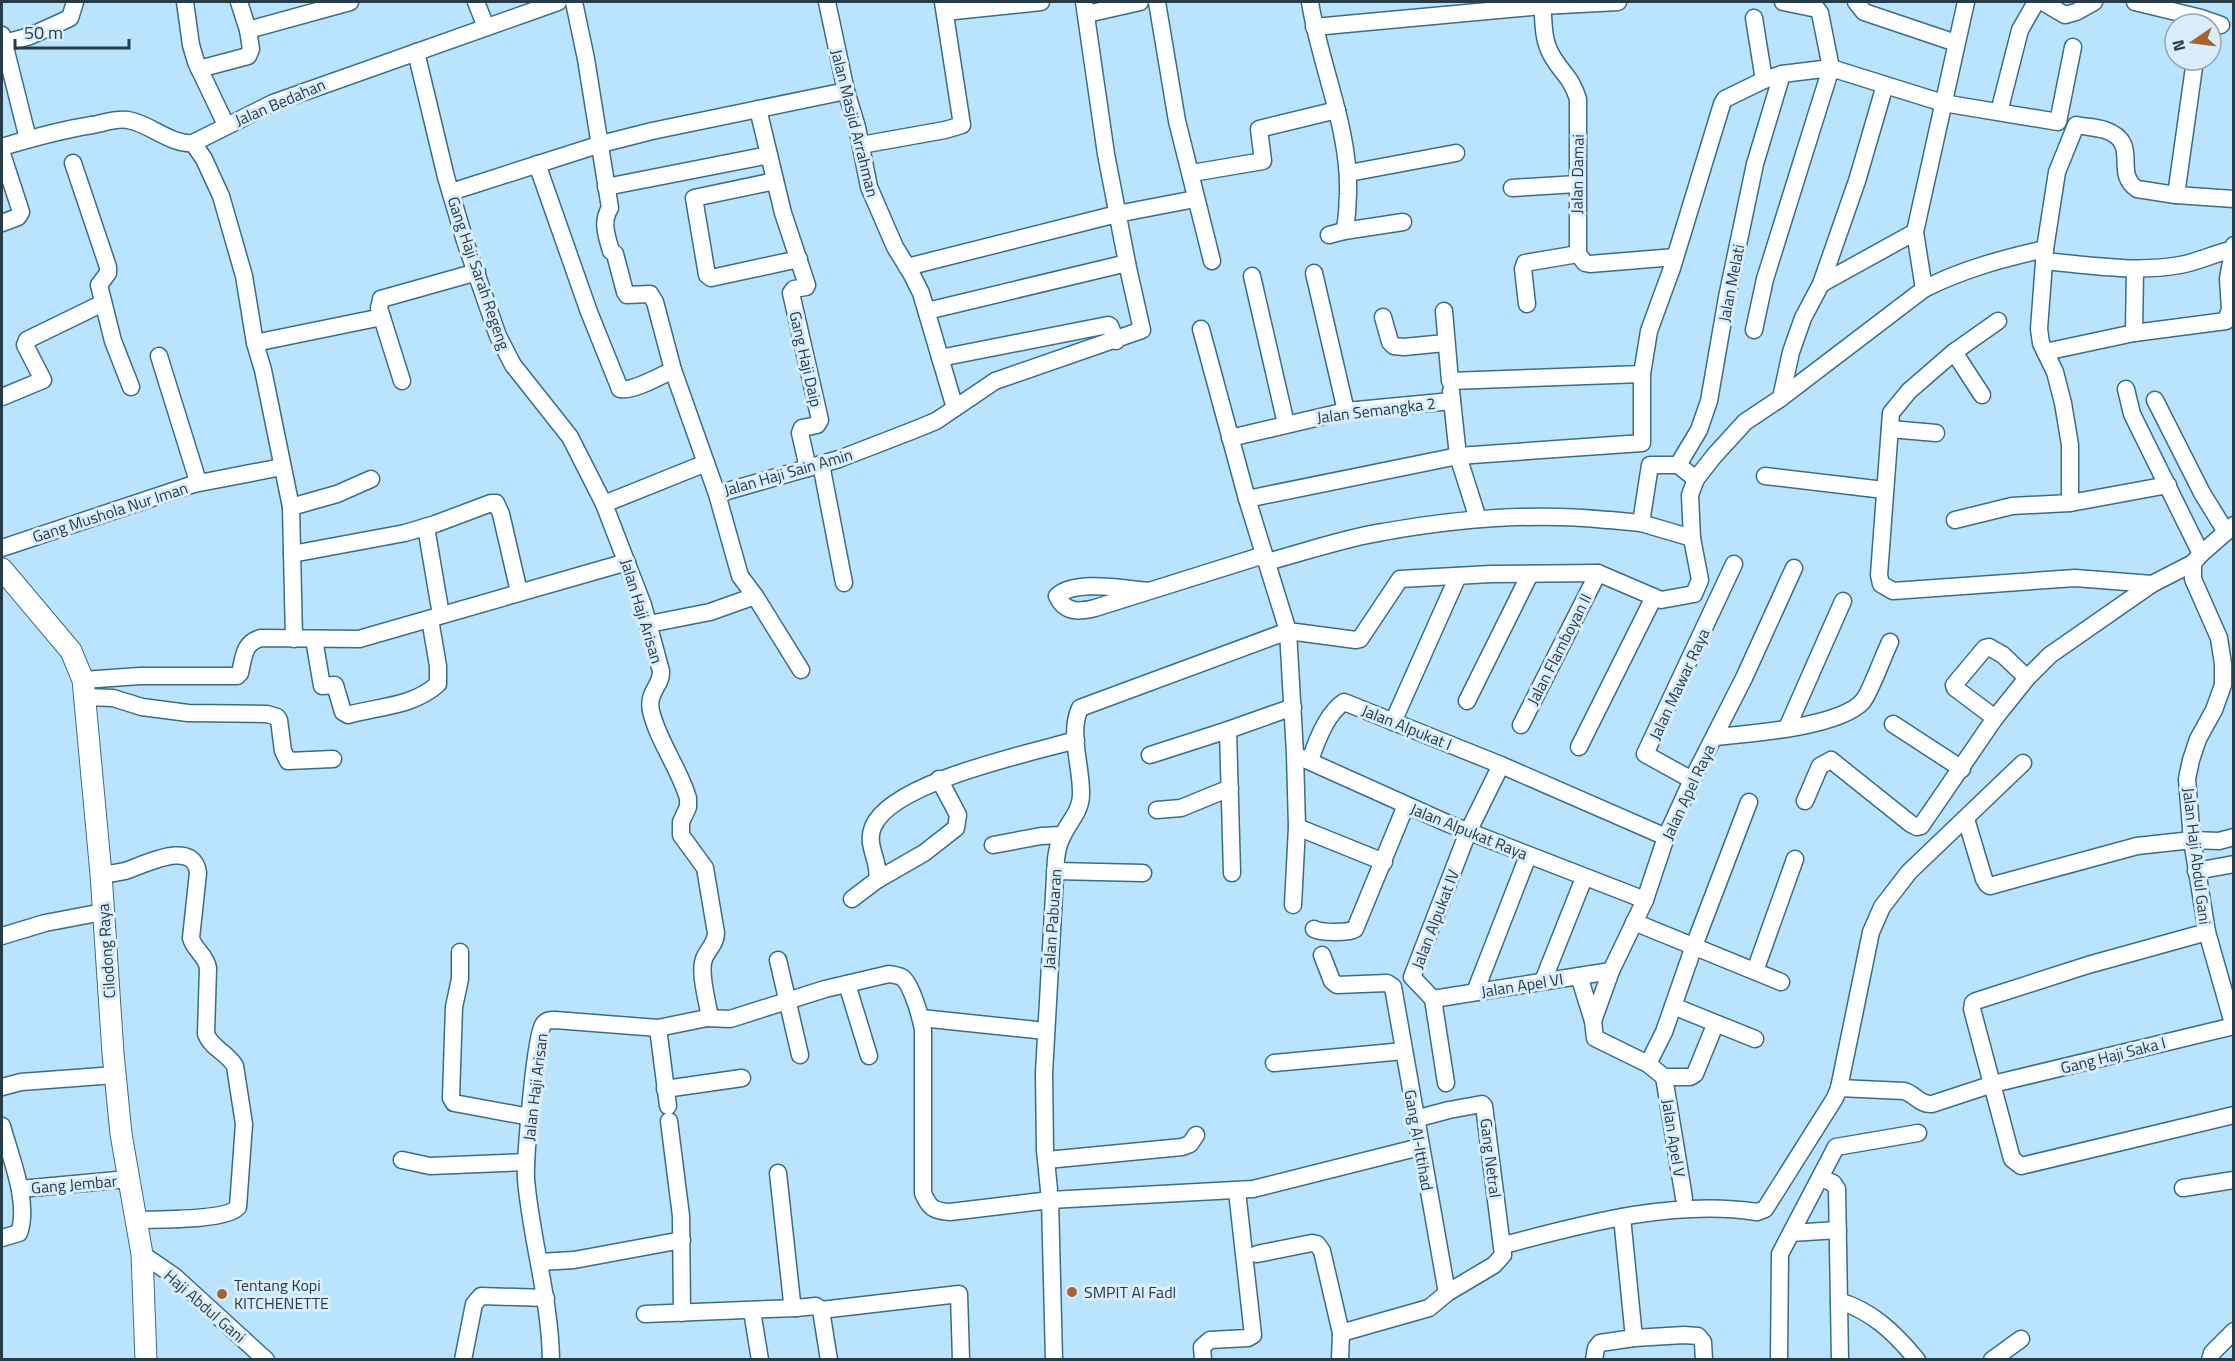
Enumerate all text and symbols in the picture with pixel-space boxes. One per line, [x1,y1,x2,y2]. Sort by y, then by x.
scale bar [15,12,129,50]
north arrow [2163,12,2223,72]
text: 50 m [24,19,63,46]
text: N [2165,37,2191,54]
street label: Jalan Masjid Arrahman [825,47,885,199]
street label: Jalan Bedahan [231,72,329,132]
street label: Jalan Damai [1564,134,1590,214]
street label: Gang Haji Sarah Regeng [441,193,517,353]
street label: Jalan Melati [1712,242,1750,324]
street label: Gang Haji Daip [783,309,829,409]
street label: Jalan Semangka 2 [1315,391,1437,429]
street label: Jalan Haji Sain Amin [721,442,855,502]
street label: Gang Mushola Nur Iman [29,476,191,548]
street label: Jalan Haji Arisan [615,556,669,666]
street label: Jalan Flamboyan II [1521,589,1597,709]
street label: Jalan Mawar Raya [1643,624,1715,744]
street label: Jalan Alpukat I [1358,698,1456,756]
street label: Jalan Apel Raya [1655,740,1721,844]
street label: Jalan Haji Abdul Gani [2177,786,2217,926]
street label: Jalan Alpukat Raya [1407,796,1531,866]
street label: Jalan Alpukat IV [1405,866,1465,972]
street label: Jalan Pabuaran [1037,868,1067,970]
street label: Cilodong Raya [91,903,121,999]
street label: Jalan Apel VI [1479,967,1565,1003]
street label: Gang Haji Saka I [2058,1030,2168,1080]
street label: Jalan Haji Arisan [516,1032,554,1142]
street label: Gang Al-Ittihad [1398,1088,1440,1192]
street label: Jalan Apel V [1656,1097,1692,1179]
street label: Gang Netral [1474,1117,1508,1199]
street label: Gang Jembar [30,1168,118,1200]
street label: Haji Abdul Gani [159,1264,251,1348]
place label: Tentang Kopi KITCHENETTE [234,1273,329,1315]
place label: SMPIT Al Fadl [1084,1280,1176,1304]
marker: SMPIT Al Fadl [1065,1285,1079,1299]
marker: Tentang Kopi KITCHENETTE [215,1287,229,1301]

